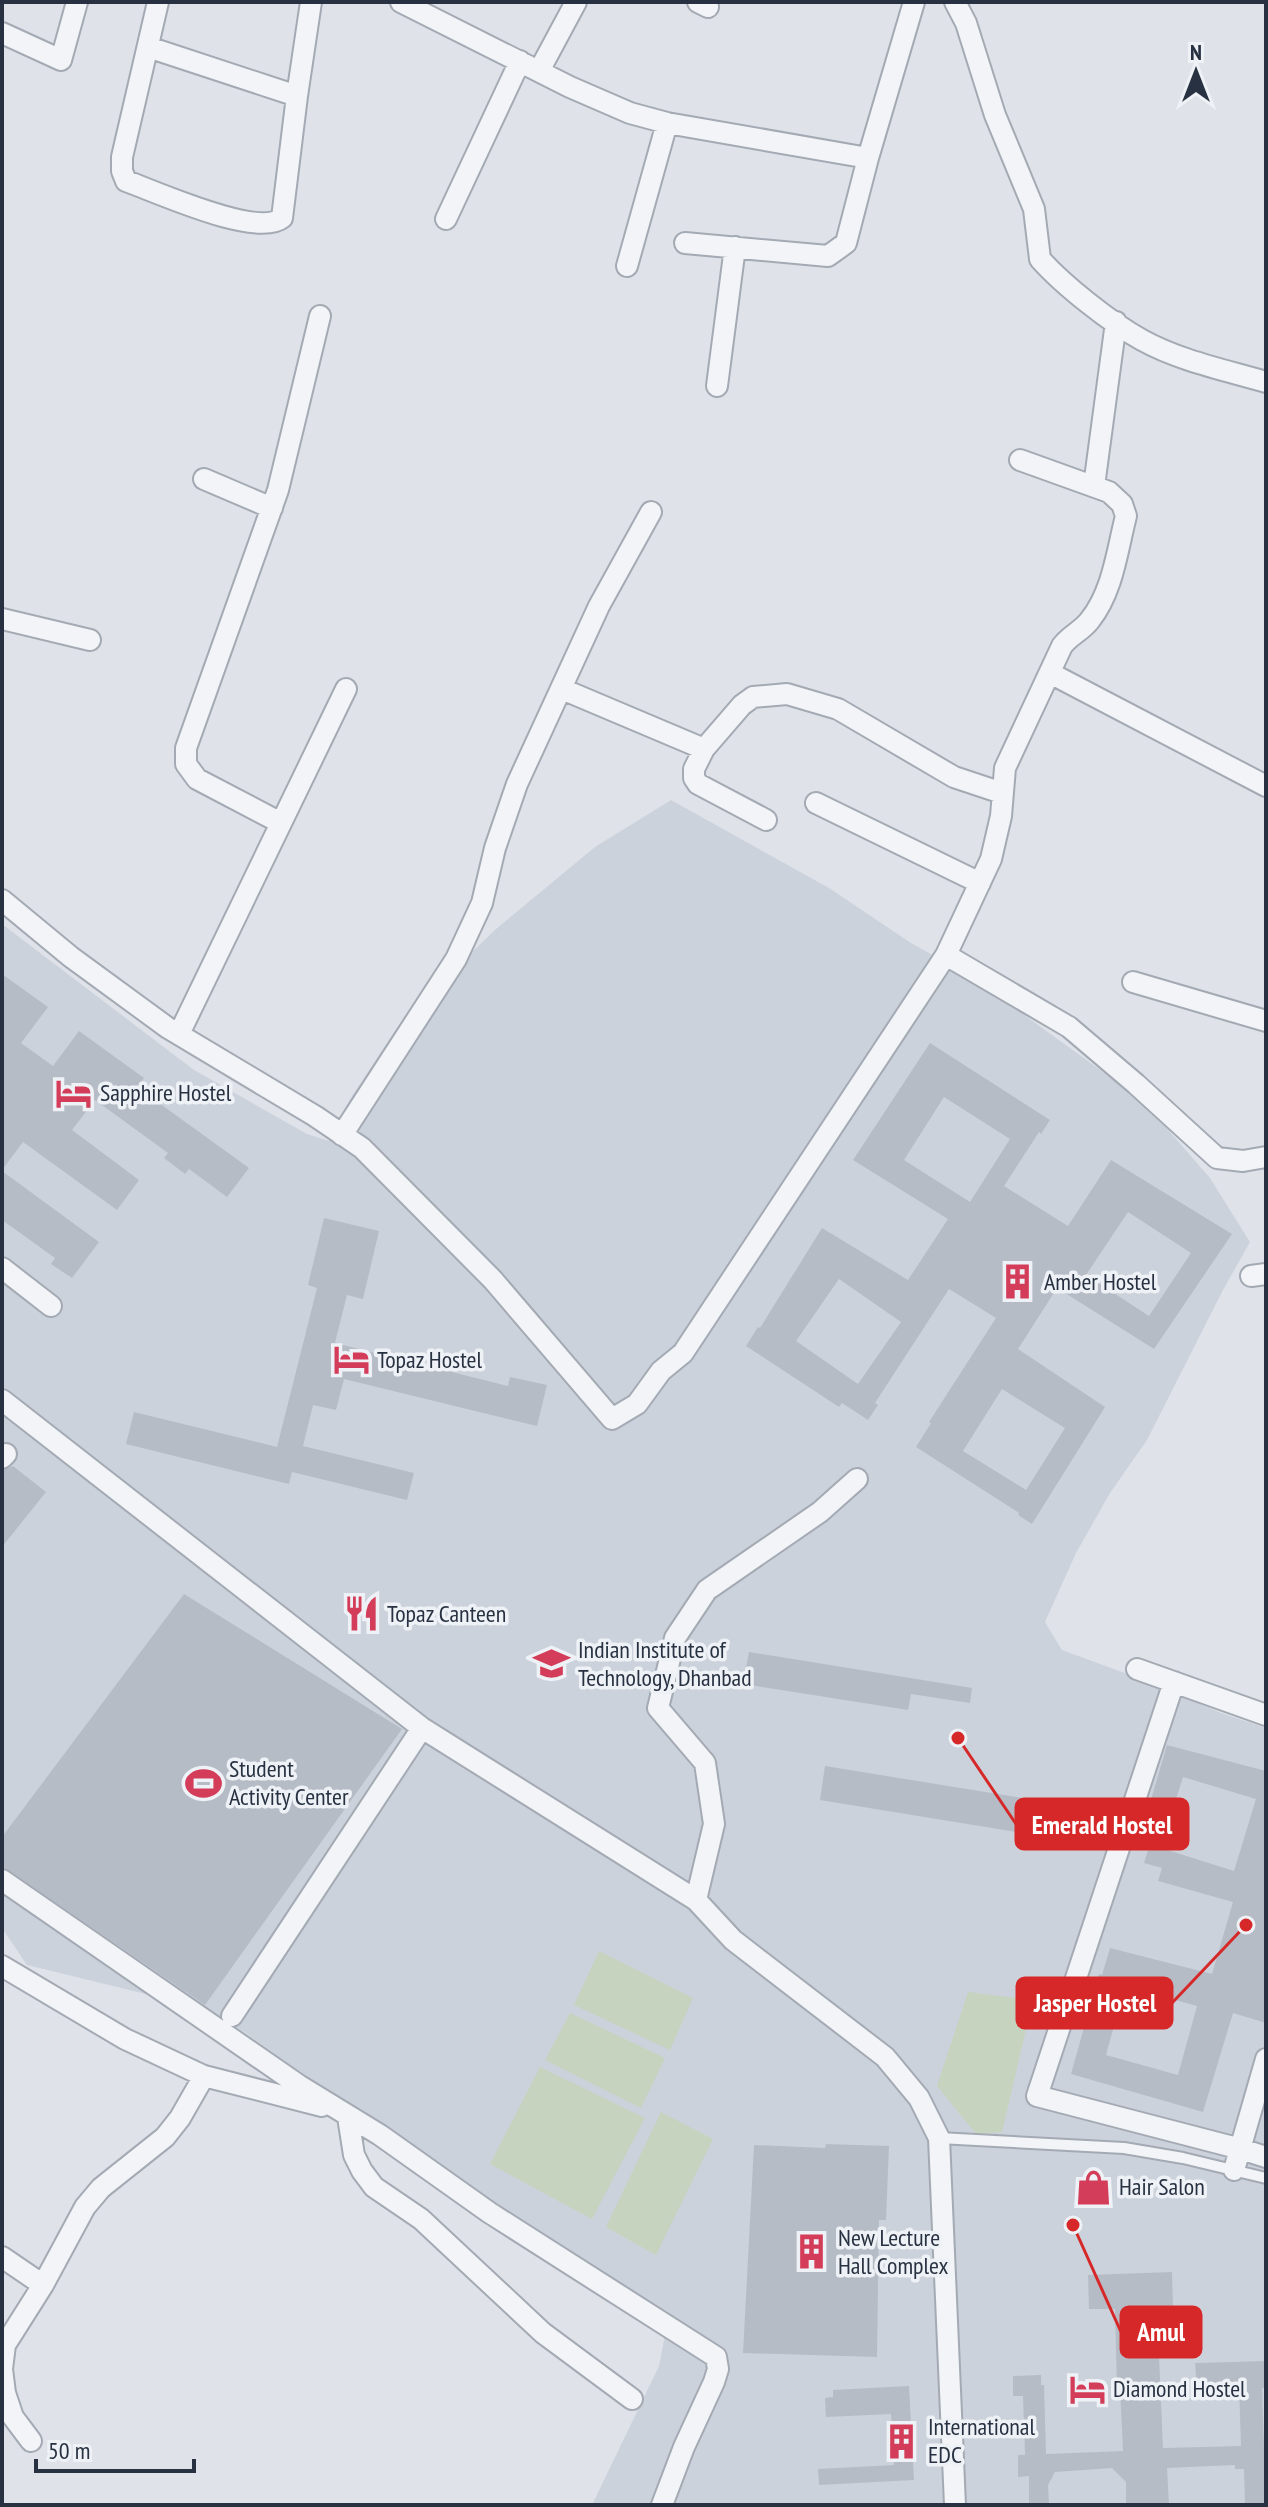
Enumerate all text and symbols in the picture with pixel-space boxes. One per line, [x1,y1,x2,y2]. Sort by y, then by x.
north arrow [1156,32,1236,112]
text: N [1190,38,1202,66]
hotel icon: Sapphire Hostel [55,1074,93,1112]
place label: Sapphire Hostel [100,1077,232,1108]
building icon: Amber Hostel [999,1263,1037,1301]
place label: Amber Hostel [1044,1266,1157,1297]
hotel icon: Topaz Hostel [332,1341,370,1379]
place label: Topaz Hostel [377,1344,482,1375]
restaurant icon: Topaz Canteen [342,1595,380,1633]
place label: Topaz Canteen [387,1598,506,1629]
place label: Indian Institute of Technology, Dhanbad [578,1634,752,1693]
school or university icon: Indian Institute of Technology, Dhanbad [533,1645,571,1683]
place label: Student Activity Center [229,1753,349,1812]
sports icon: Student Activity Center [184,1764,222,1802]
callout: Emerald Hostel [1016,1799,1188,1849]
text: Emerald Hostel [1032,1808,1173,1841]
callout: Jasper Hostel [1017,1978,1172,2028]
text: Jasper Hostel [1033,1986,1157,2019]
shop icon: Hair Salon [1074,2168,1112,2206]
place label: Hair Salon [1119,2171,1205,2202]
place label: New Lecture Hall Complex [838,2222,949,2281]
building icon: New Lecture Hall Complex [793,2233,831,2271]
callout: Amul [1121,2307,1201,2357]
text: Amul [1136,2315,1186,2348]
hotel icon: Diamond Hostel [1068,2370,1106,2408]
place label: Diamond Hostel [1113,2373,1246,2404]
place label: International EDC [928,2411,1035,2470]
building icon: International EDC [883,2422,921,2460]
scale bar [36,2423,194,2473]
text: 50 m [48,2435,90,2466]

